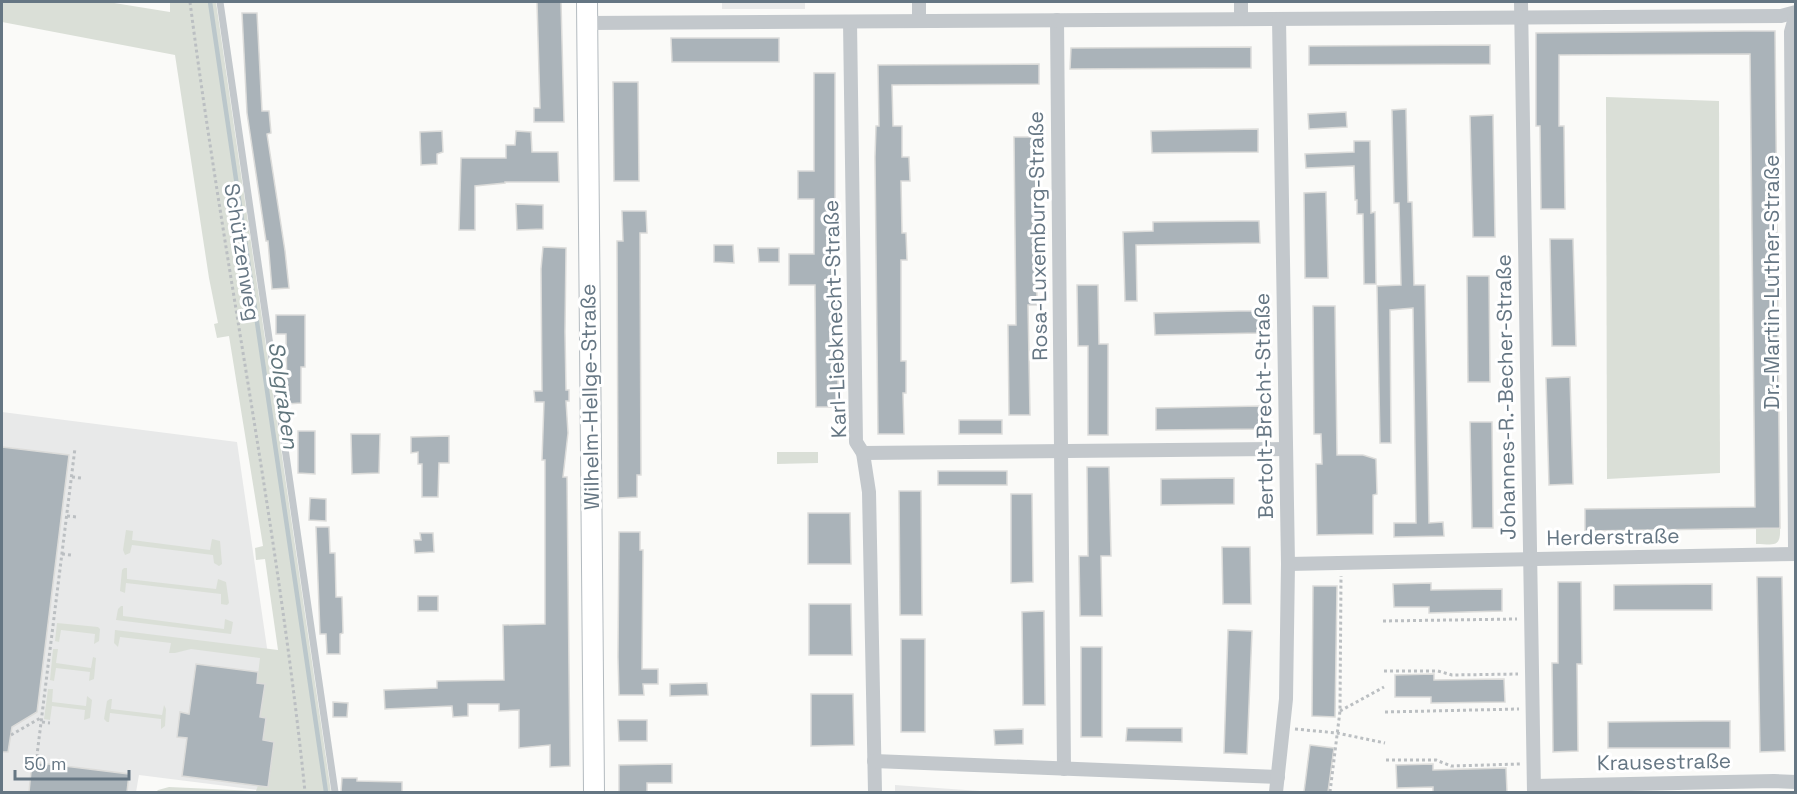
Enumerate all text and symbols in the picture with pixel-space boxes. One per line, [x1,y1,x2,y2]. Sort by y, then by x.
street label: Rosa-Luxemburg-Straße [1022,111,1053,361]
street label: Dr.-Martin-Luther-Straße [1758,155,1785,409]
street label: Schützenweg [218,181,267,323]
street label: Karl-Liebknecht-Straße [817,199,852,439]
street label: Johannes-R.-Becher-Straße [1490,254,1521,540]
street label: Wilhelm-Hellge-Straße [574,284,605,510]
street label: Bertolt-Brecht-Straße [1248,293,1279,519]
water label: Solgraben [263,340,305,451]
street label: Herderstraße [1546,522,1680,551]
scale bar [15,743,129,781]
street label: Krausestraße [1597,747,1731,776]
text: 50 m [24,752,66,775]

